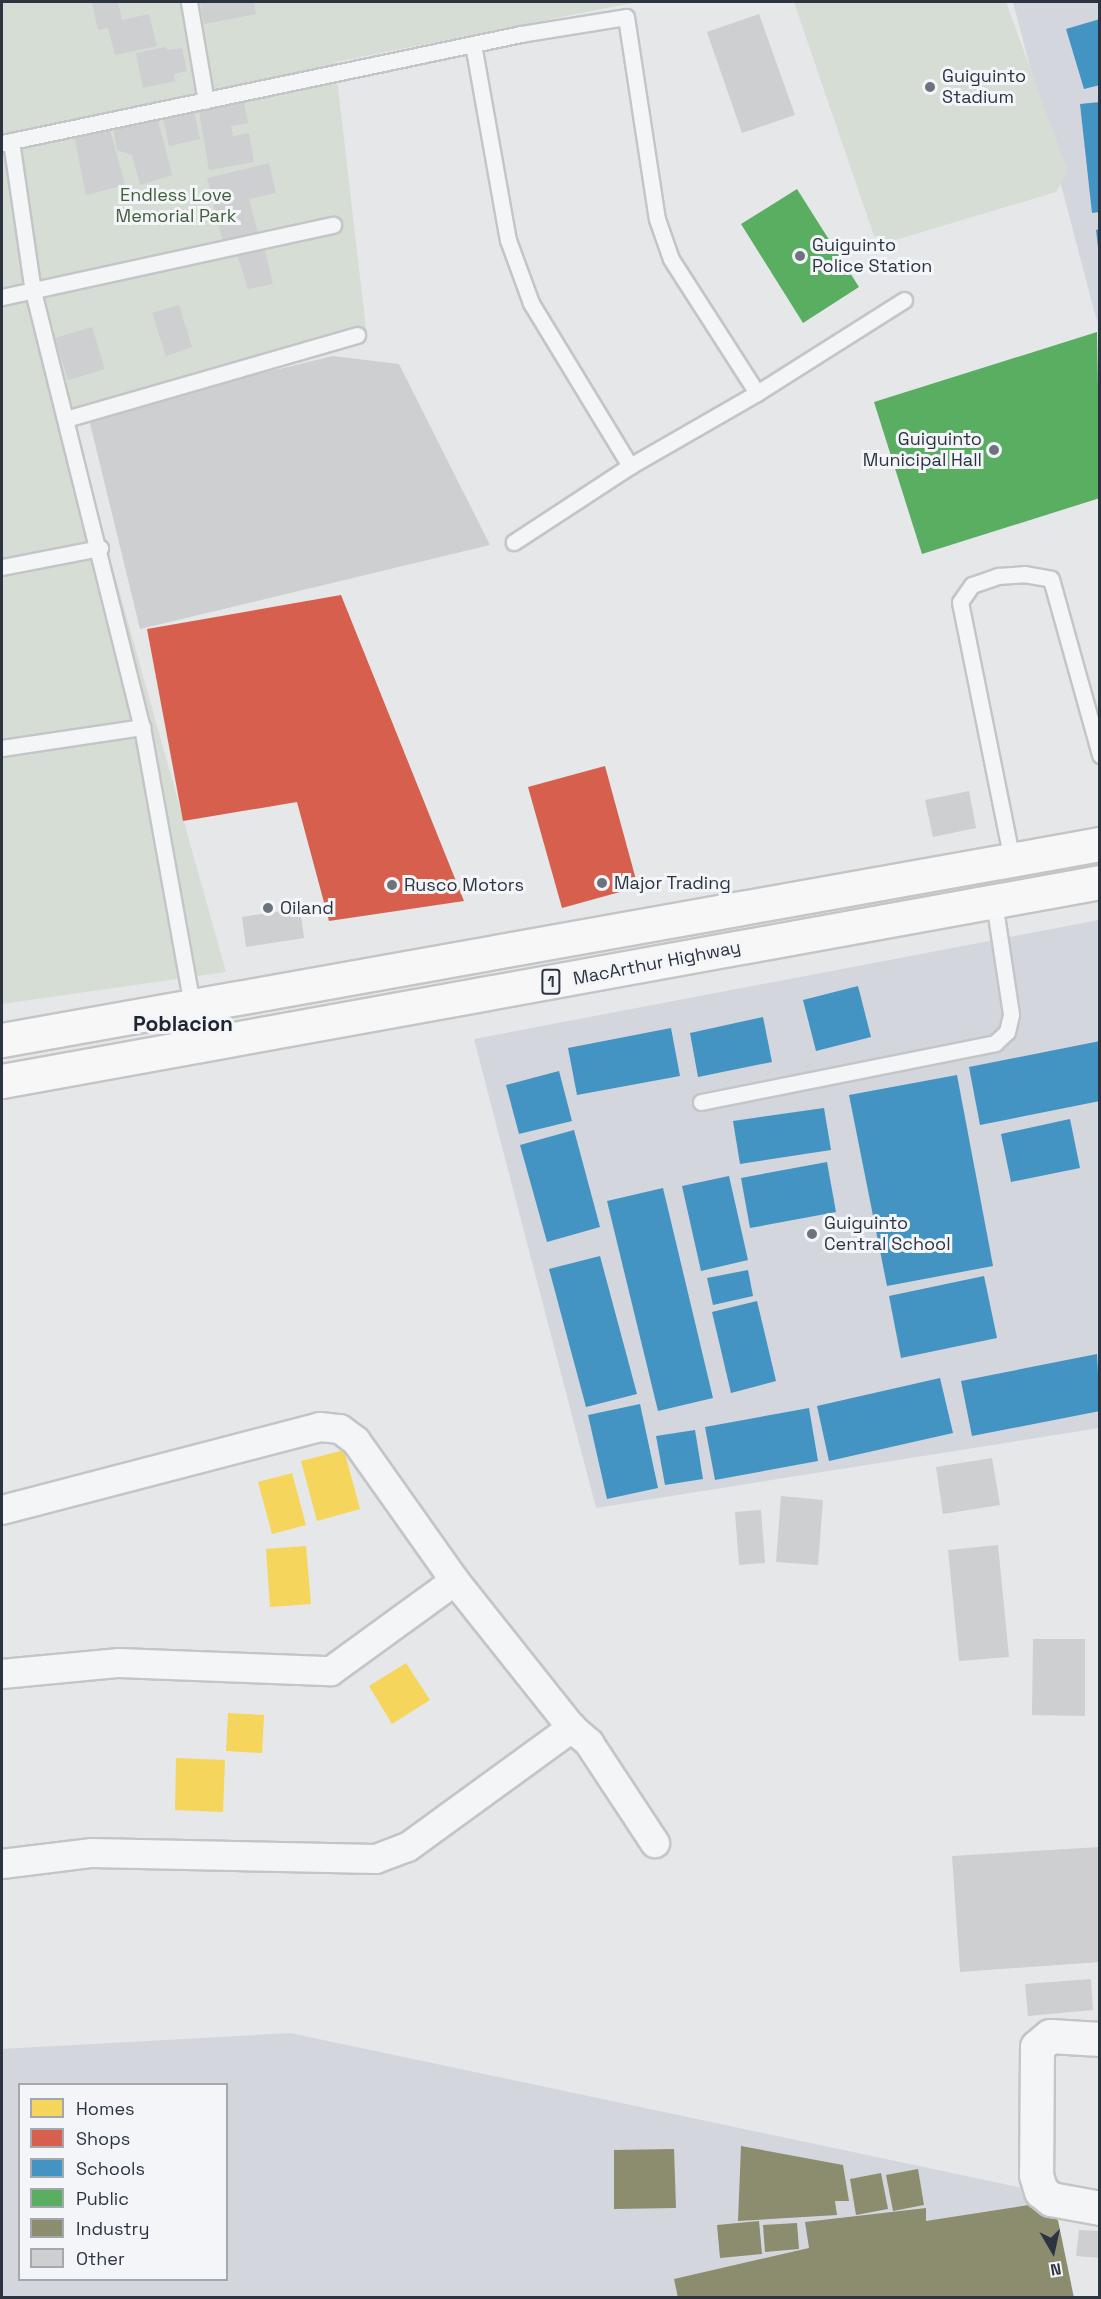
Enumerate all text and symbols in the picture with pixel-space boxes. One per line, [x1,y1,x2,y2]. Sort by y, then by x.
place label: Guiguinto Stadium [942,66,1026,109]
marker: Guiguinto Stadium [923,80,937,94]
park label: Endless Love Memorial Park [116,185,236,228]
place label: Guiguinto Police Station [812,235,932,278]
marker: Guiguinto Police Station [793,249,807,263]
place label: Guiguinto Municipal Hall [863,429,982,472]
marker: Guiguinto Municipal Hall [987,443,1001,457]
place label: Major Trading [614,872,731,894]
place label: Rusco Motors [404,874,524,896]
marker: Major Trading [595,876,609,890]
marker: Rusco Motors [385,878,399,892]
place label: Oiland [280,897,334,919]
marker: Oiland [261,901,275,915]
street label: MacArthur Highway [571,936,743,990]
road number: 1 [540,969,562,995]
district label: Poblacion [133,1011,233,1037]
place label: Guiguinto Central School [824,1213,951,1256]
marker: Guiguinto Central School [805,1227,819,1241]
legend [18,2083,228,2281]
text: Homes [76,2097,135,2120]
text: Shops [76,2127,130,2150]
text: Schools [76,2157,145,2180]
text: Public [76,2187,129,2210]
text: Industry [76,2217,149,2240]
north arrow [1023,2221,1083,2281]
text: Other [76,2247,125,2270]
text: N [1049,2258,1063,2280]

